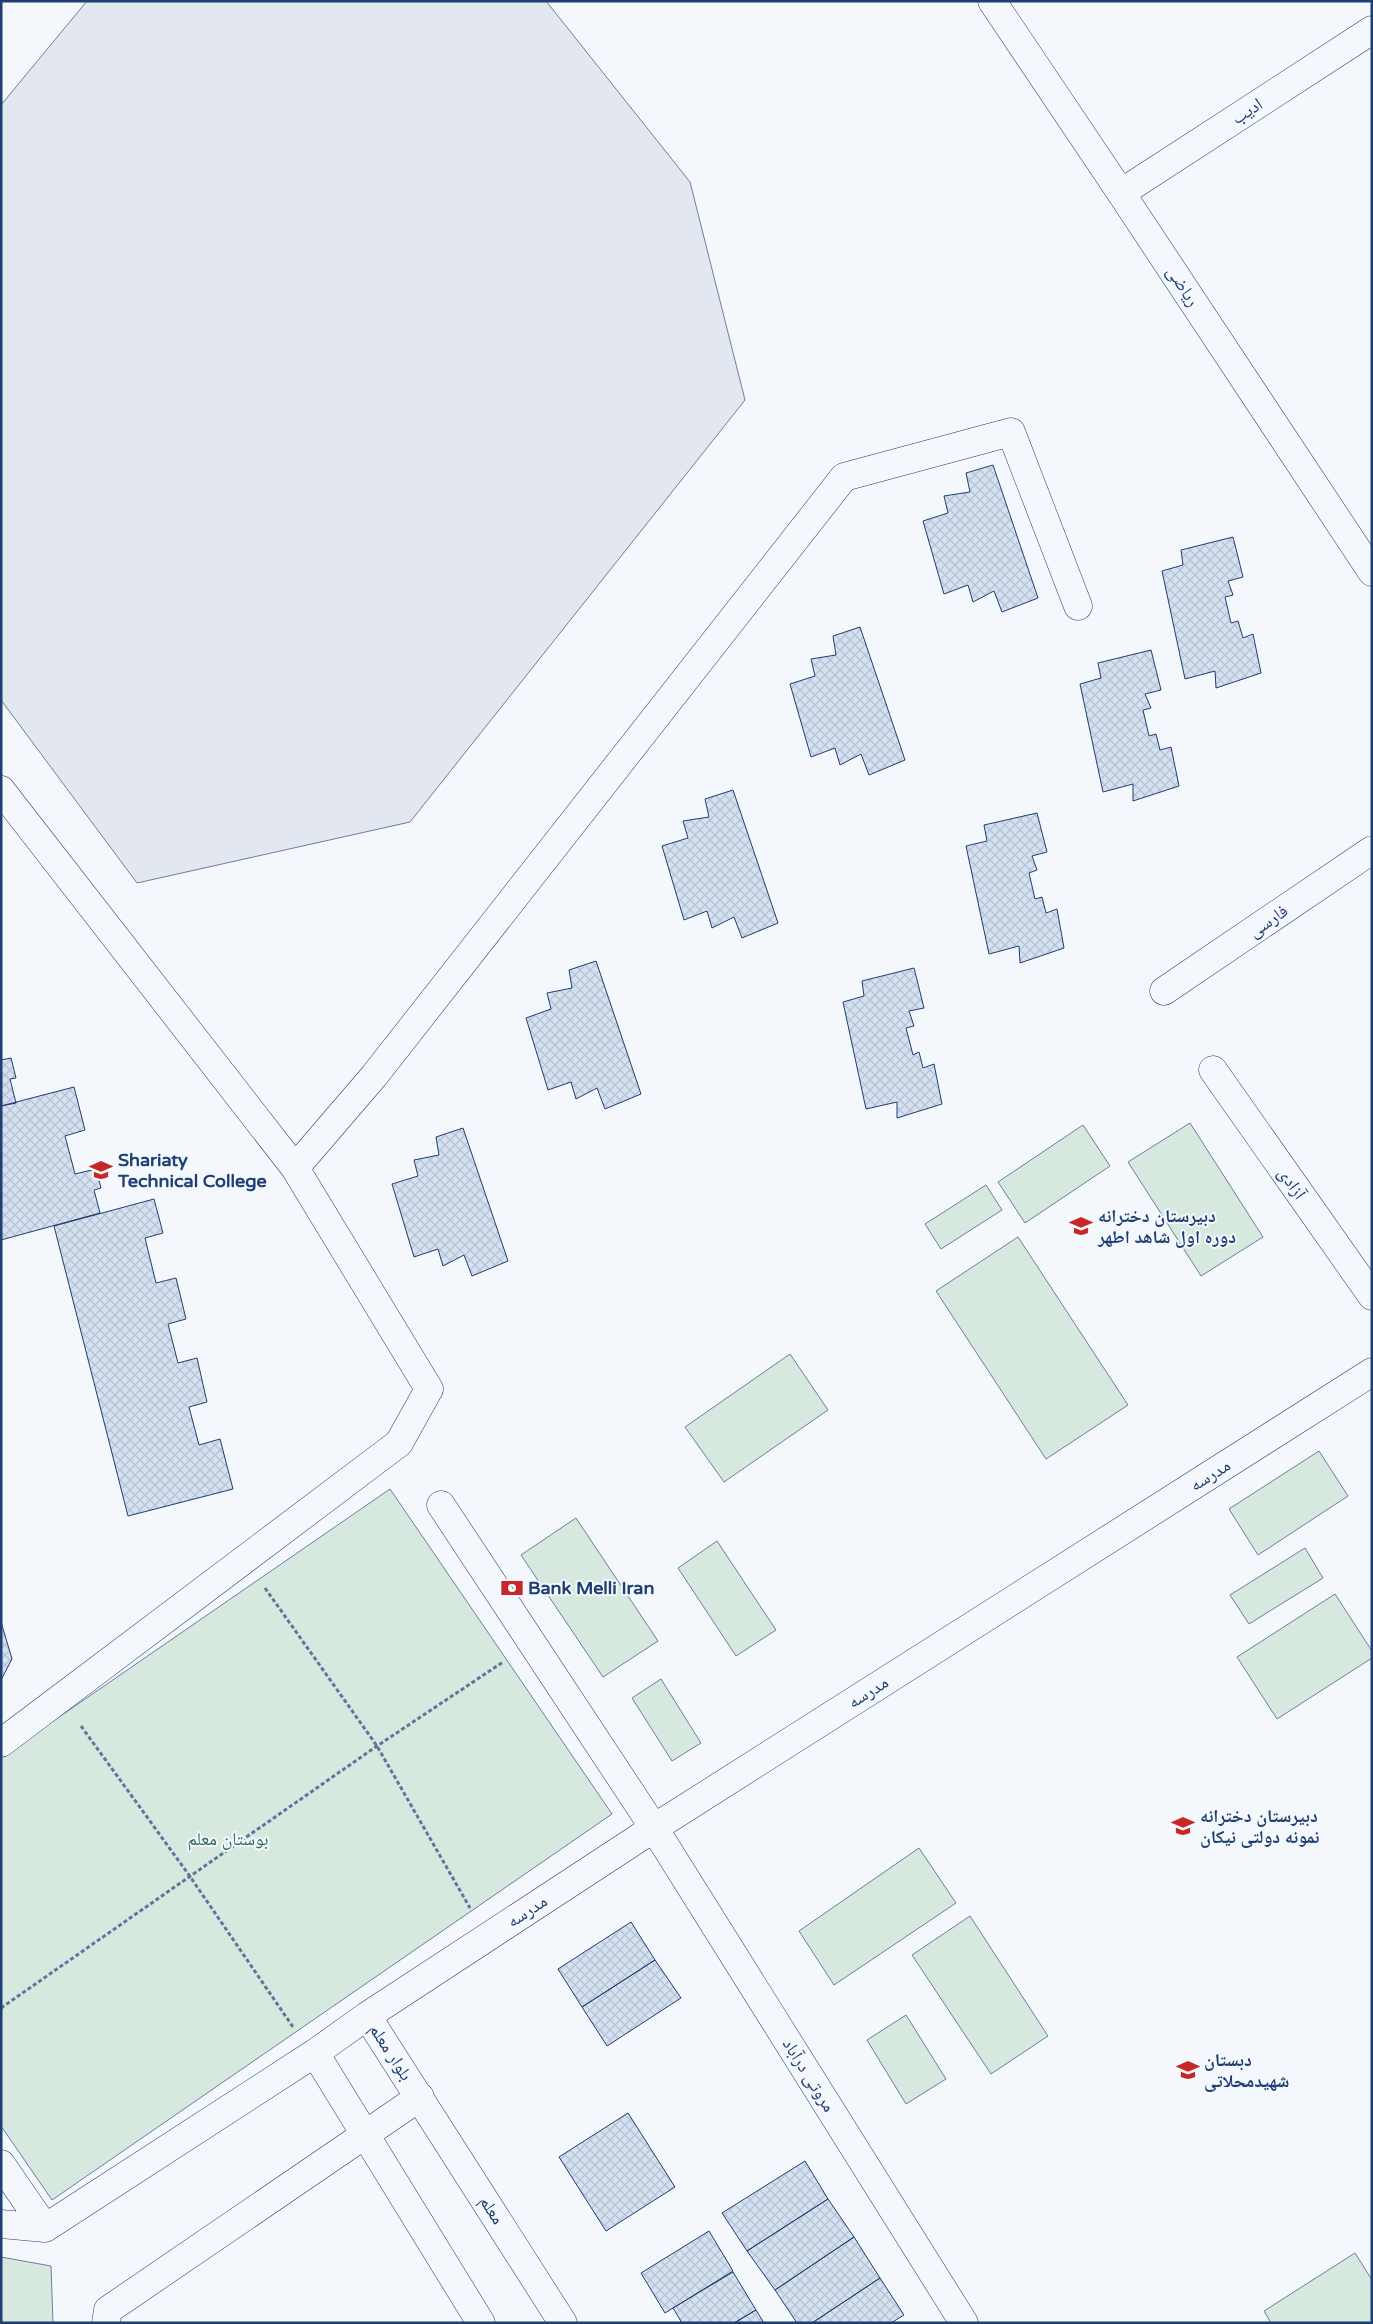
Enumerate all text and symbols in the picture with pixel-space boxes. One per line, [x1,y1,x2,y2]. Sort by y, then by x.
street label: ادیب [1227,93,1267,129]
street label: ریاضی [1162,261,1204,311]
street label: فارسی [1244,900,1292,942]
place label: Shariaty Technical College [117,1149,267,1192]
school or university icon: Shariaty Technical College [88,1157,114,1183]
street label: آزادی [1273,1163,1311,1204]
place label: دبیرستان دخترانه دوره اول شاهد اطهر [1097,1205,1236,1248]
school or university icon: دبیرستان دخترانه دوره اول شاهد اطهر [1068,1213,1094,1239]
street label: مدرسه [1186,1454,1234,1496]
bank icon: Bank Melli Iran [499,1575,525,1601]
place label: Bank Melli Iran [528,1577,654,1599]
street label: مدرسه [844,1671,892,1713]
place label: دبيرستان دخترانه نمونه دولتی نيکان [1200,1805,1319,1848]
school or university icon: دبيرستان دخترانه نمونه دولتی نيکان [1170,1813,1196,1839]
park label: بوستان معلم [187,1828,269,1851]
street label: مدرسه [503,1890,551,1932]
street label: بلوار معلم [364,2019,417,2085]
street label: مروتی درآباد [778,2034,840,2116]
place label: دبستان شهیدمحلاتی [1204,2049,1289,2092]
school or university icon: دبستان شهیدمحلاتی [1175,2057,1201,2083]
street label: معلم [474,2192,509,2229]

